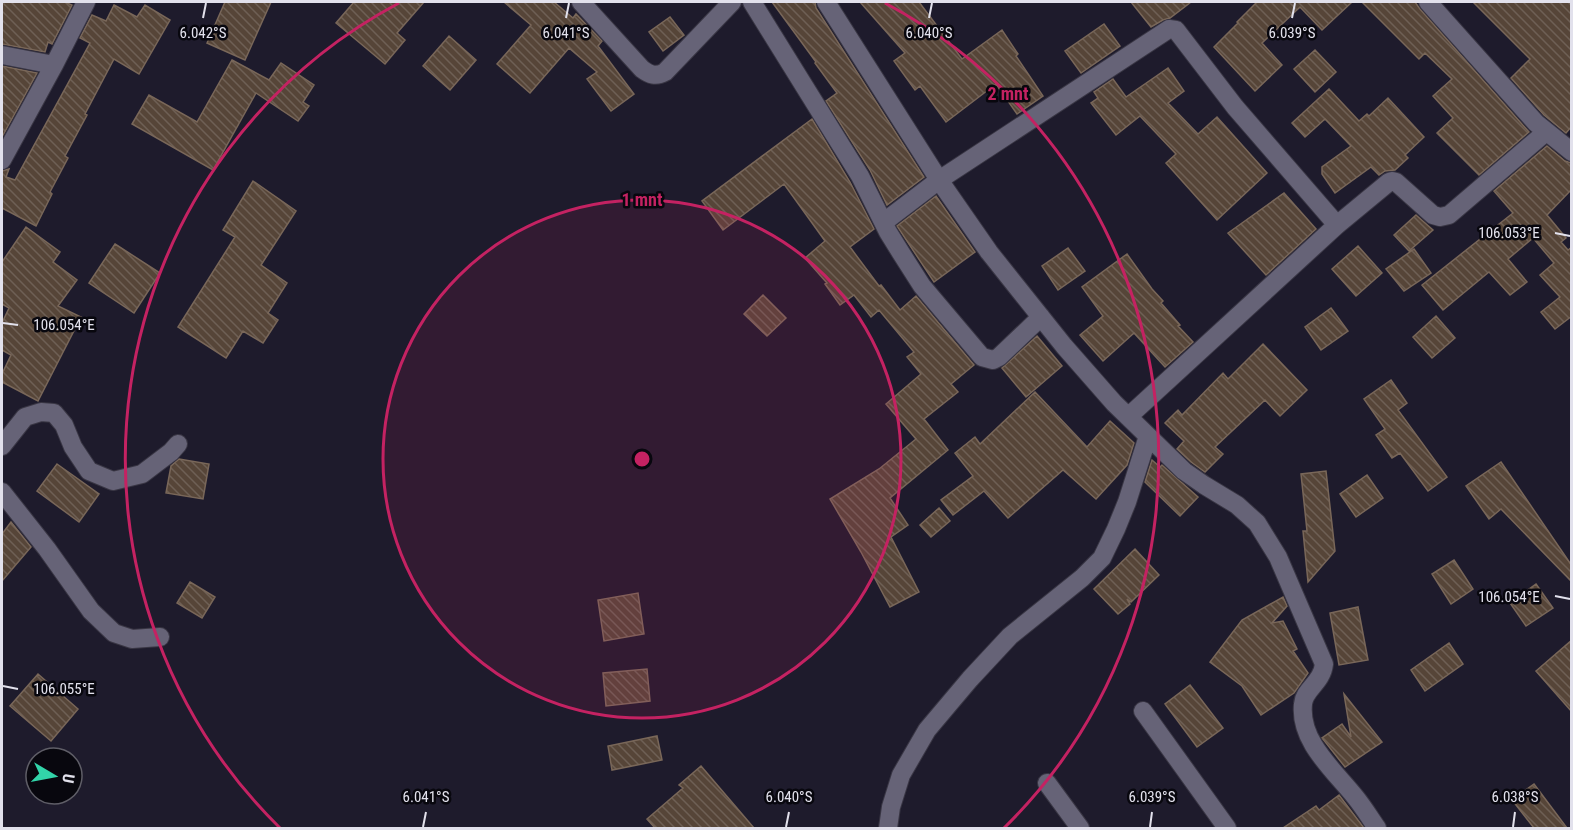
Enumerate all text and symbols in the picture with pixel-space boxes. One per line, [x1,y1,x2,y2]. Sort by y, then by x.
text: 6.042°S [180,24,227,42]
text: 6.041°S [543,24,590,42]
text: 6.040°S [906,24,953,42]
text: 6.039°S [1269,24,1316,42]
text: 2 mnt [988,83,1029,104]
text: 1 mnt [622,189,663,210]
text: 106.053°E [1478,224,1540,242]
text: 106.054°E [33,316,95,334]
centre of rings [632,449,652,469]
text: 106.054°E [1478,588,1540,606]
text: 106.055°E [33,680,95,698]
north arrow [24,746,84,806]
text: U [58,772,78,785]
text: 6.041°S [403,788,450,806]
text: 6.040°S [766,788,813,806]
text: 6.039°S [1129,788,1176,806]
text: 6.038°S [1492,788,1539,806]

